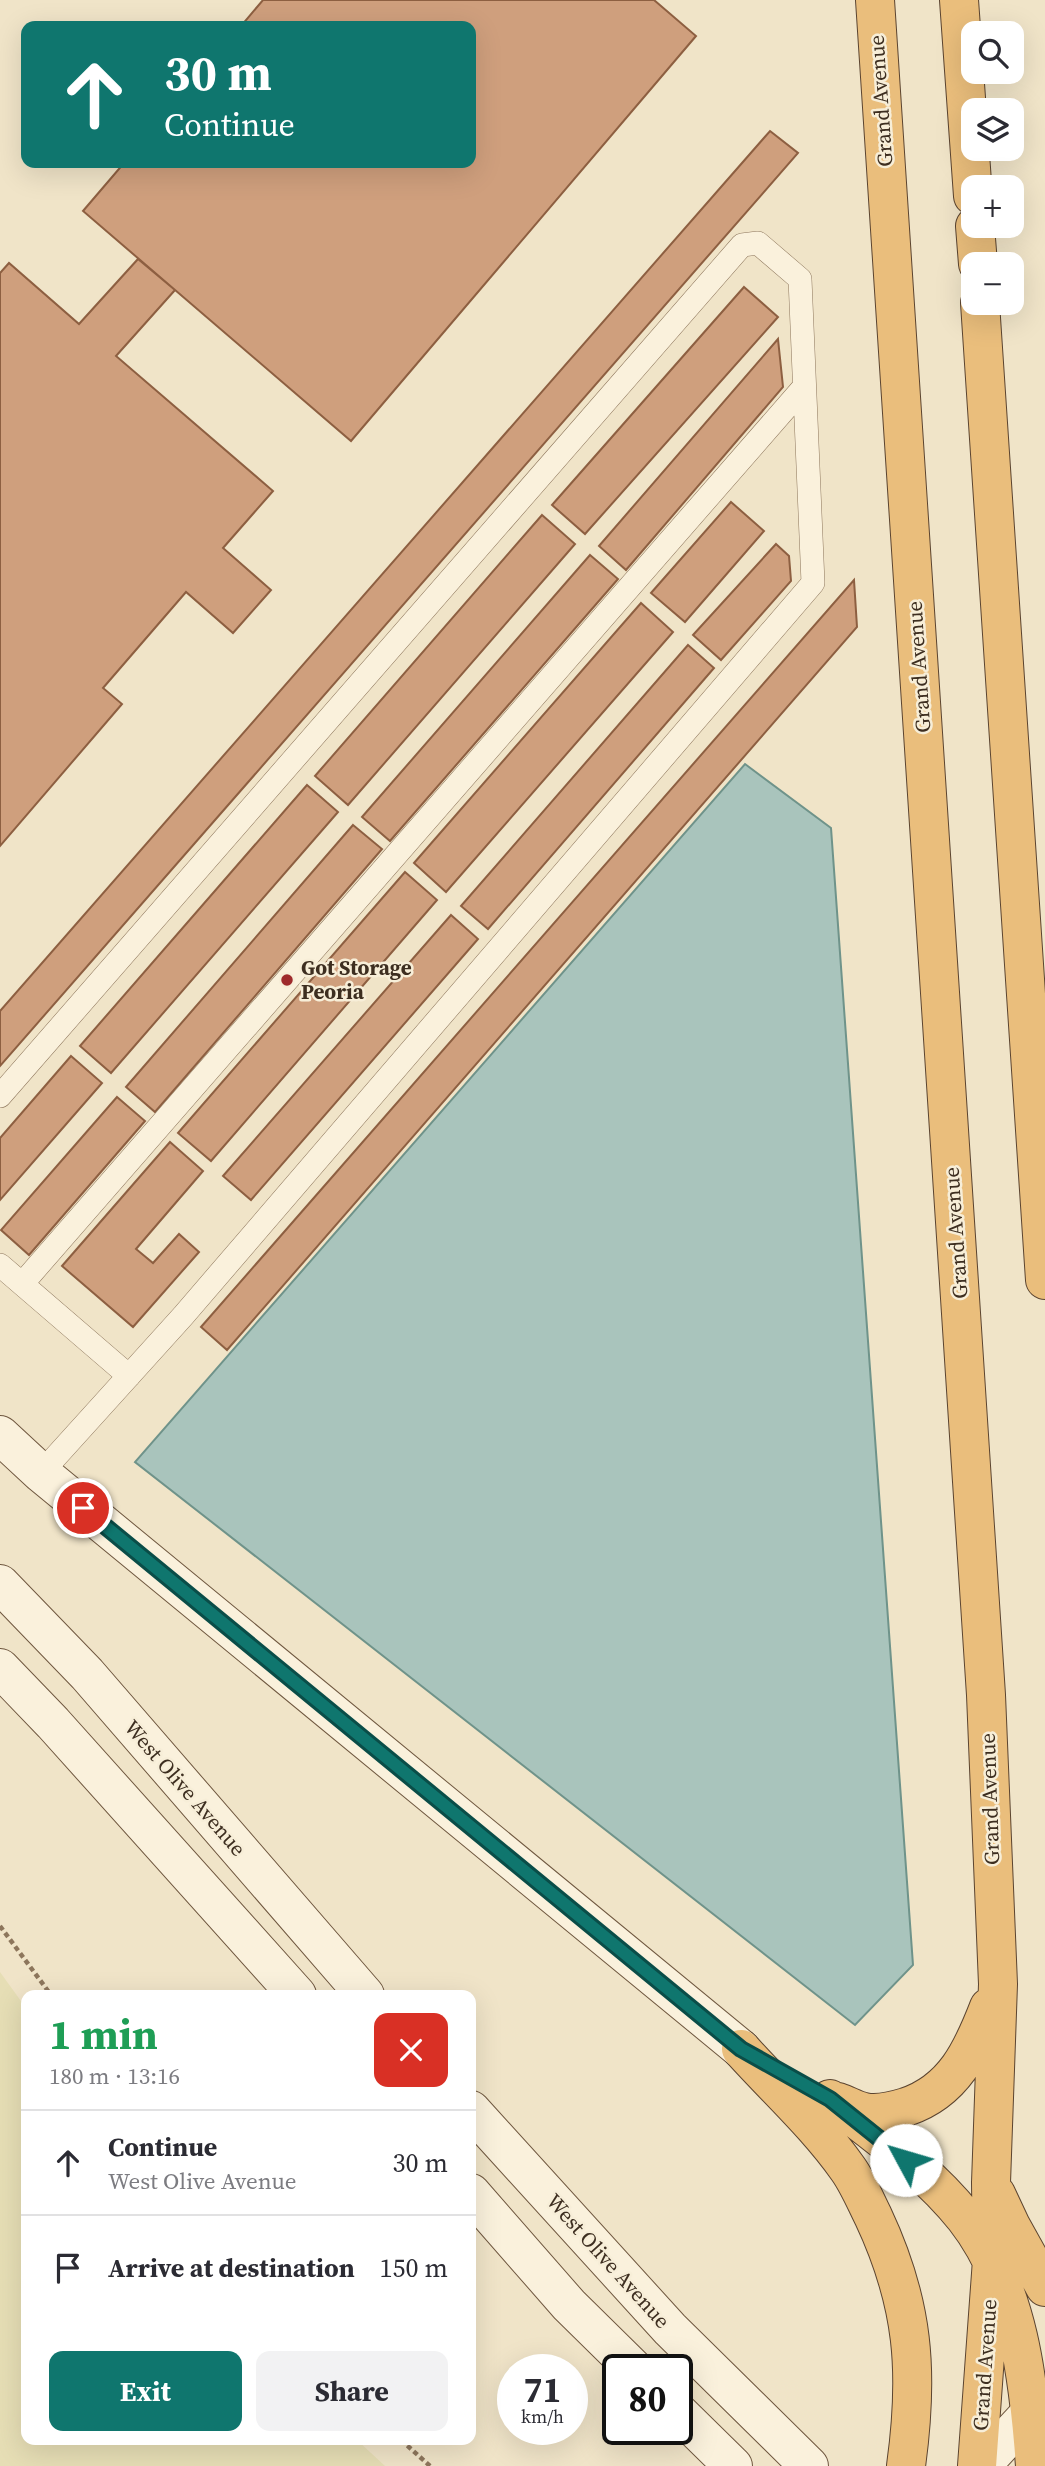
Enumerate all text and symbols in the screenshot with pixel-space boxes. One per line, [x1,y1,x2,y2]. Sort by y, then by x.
map controls [961,21,1024,315]
button: search [961,21,1024,84]
street label: Grand Avenue [861,34,900,168]
text: 30 m [164,39,272,106]
icon: ahead [49,49,140,140]
button: layers [961,98,1024,161]
text: Continue [164,103,295,147]
button: + [961,175,1024,238]
button: − [961,252,1024,315]
street label: Grand Avenue [899,600,938,734]
place label: Got Storage Peoria [301,953,412,1006]
marker: Got Storage Peoria [279,972,295,988]
street label: Grand Avenue [936,1166,975,1300]
pin [53,1478,113,1538]
icon: arrive [64,1489,102,1527]
street label: West Olive Avenue [118,1713,253,1862]
street label: Grand Avenue [973,1733,1006,1865]
text: 1 min [49,2005,158,2063]
button: close [374,2013,448,2087]
text: 180 m · 13:16 [49,2060,180,2092]
position arrow [869,2123,943,2197]
text: Continue [108,2129,217,2165]
icon: ahead [49,2144,87,2182]
text: 30 m [393,2145,448,2181]
text: West Olive Avenue [108,2165,296,2197]
street label: West Olive Avenue [540,2187,677,2334]
icon: arrive [49,2249,87,2287]
text: Arrive at destination [108,2250,355,2286]
text: 150 m [380,2250,448,2286]
street label: Grand Avenue [965,2298,1004,2432]
button: Exit [49,2351,242,2431]
button: Share [256,2351,448,2431]
speed limit sign: 80 [602,2354,693,2445]
text: 71 [524,2366,561,2414]
text: km/h [521,2404,564,2429]

